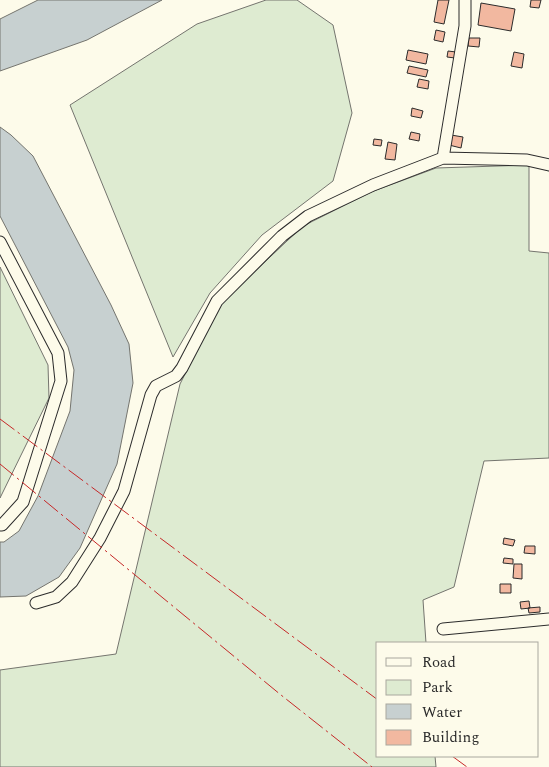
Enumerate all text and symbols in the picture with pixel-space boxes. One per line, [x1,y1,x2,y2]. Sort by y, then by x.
legend [376,642,539,757]
text: Road [422,651,456,674]
text: Park [422,676,453,699]
text: Water [422,701,462,724]
text: Building [422,726,479,749]

